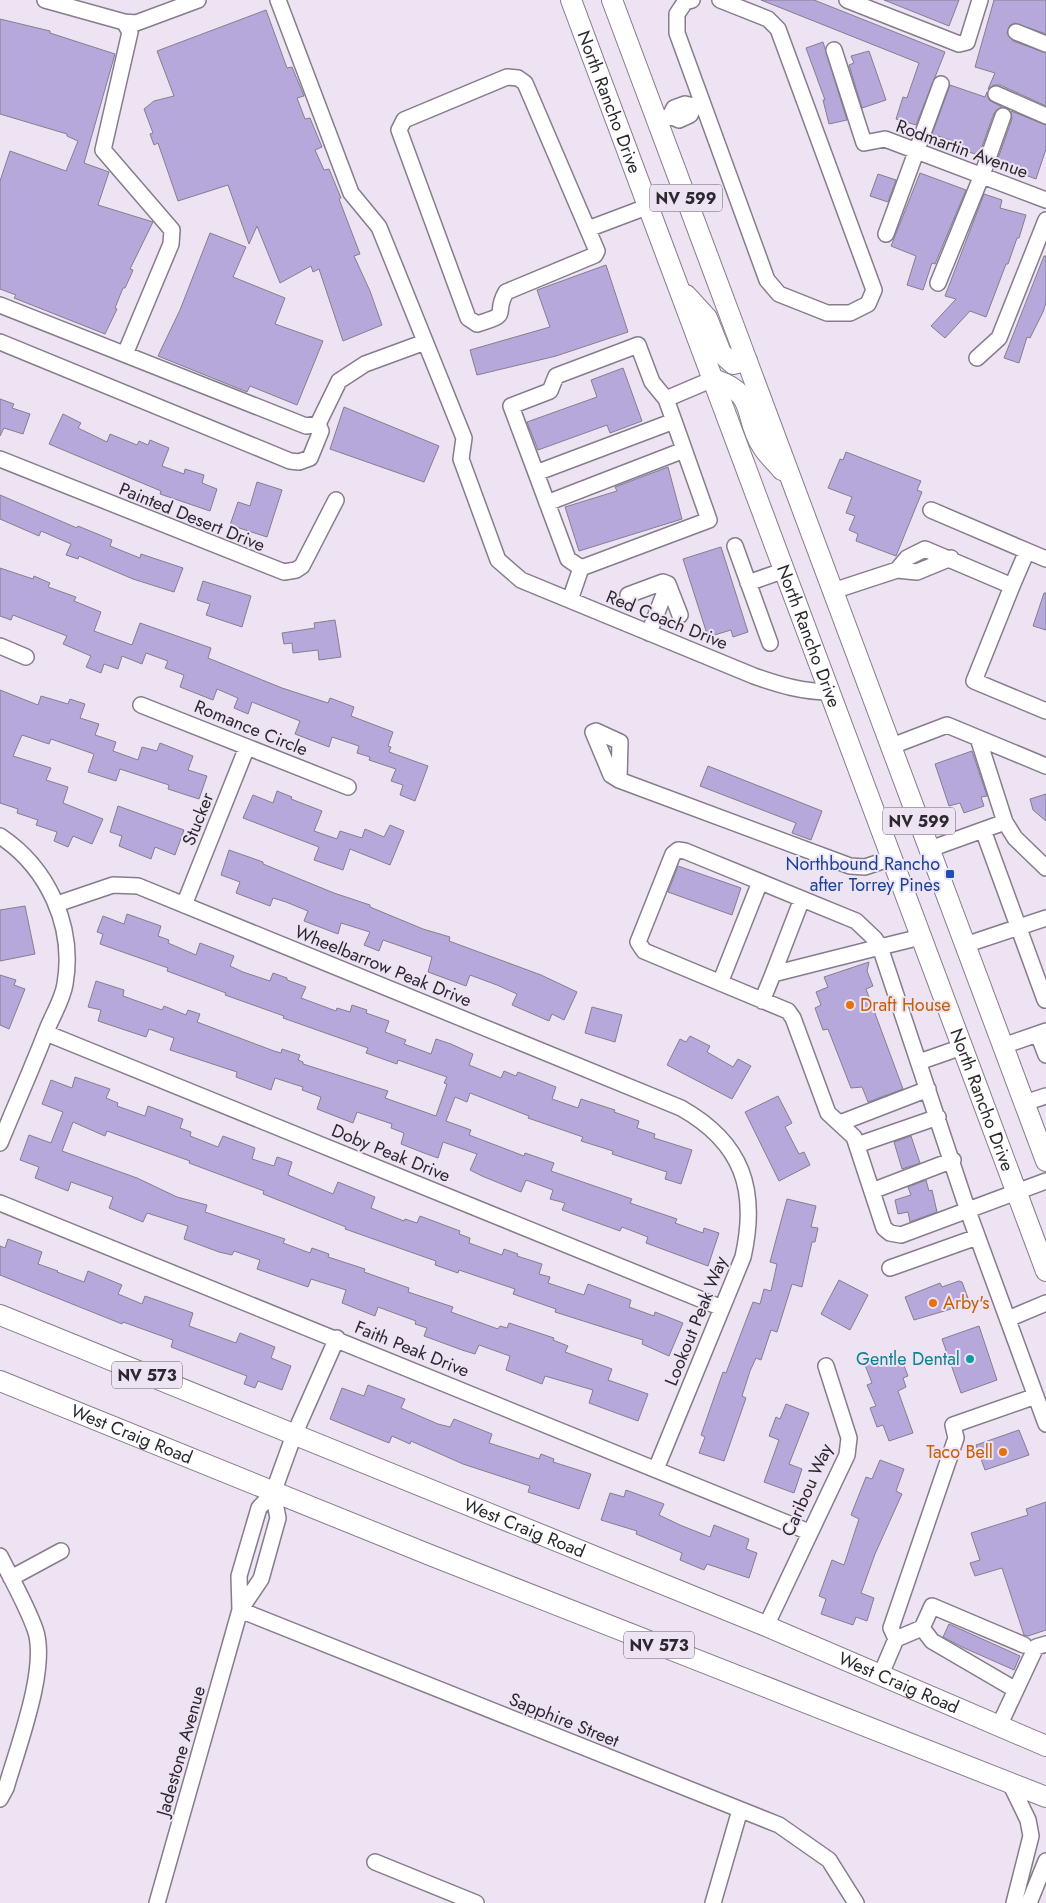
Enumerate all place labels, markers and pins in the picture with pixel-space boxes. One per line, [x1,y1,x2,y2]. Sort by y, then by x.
place label: Northbound Rancho after Torrey Pines [786,851,940,898]
marker: Northbound Rancho after Torrey Pines [944,868,956,880]
place label: Draft House [860,992,951,1018]
marker: Draft House [844,999,856,1011]
place label: Arby's [943,1290,990,1316]
marker: Arby's [927,1297,939,1309]
place label: Gentle Dental [856,1346,960,1372]
marker: Gentle Dental [964,1353,976,1365]
place label: Taco Bell [926,1439,993,1465]
marker: Taco Bell [997,1446,1009,1458]

